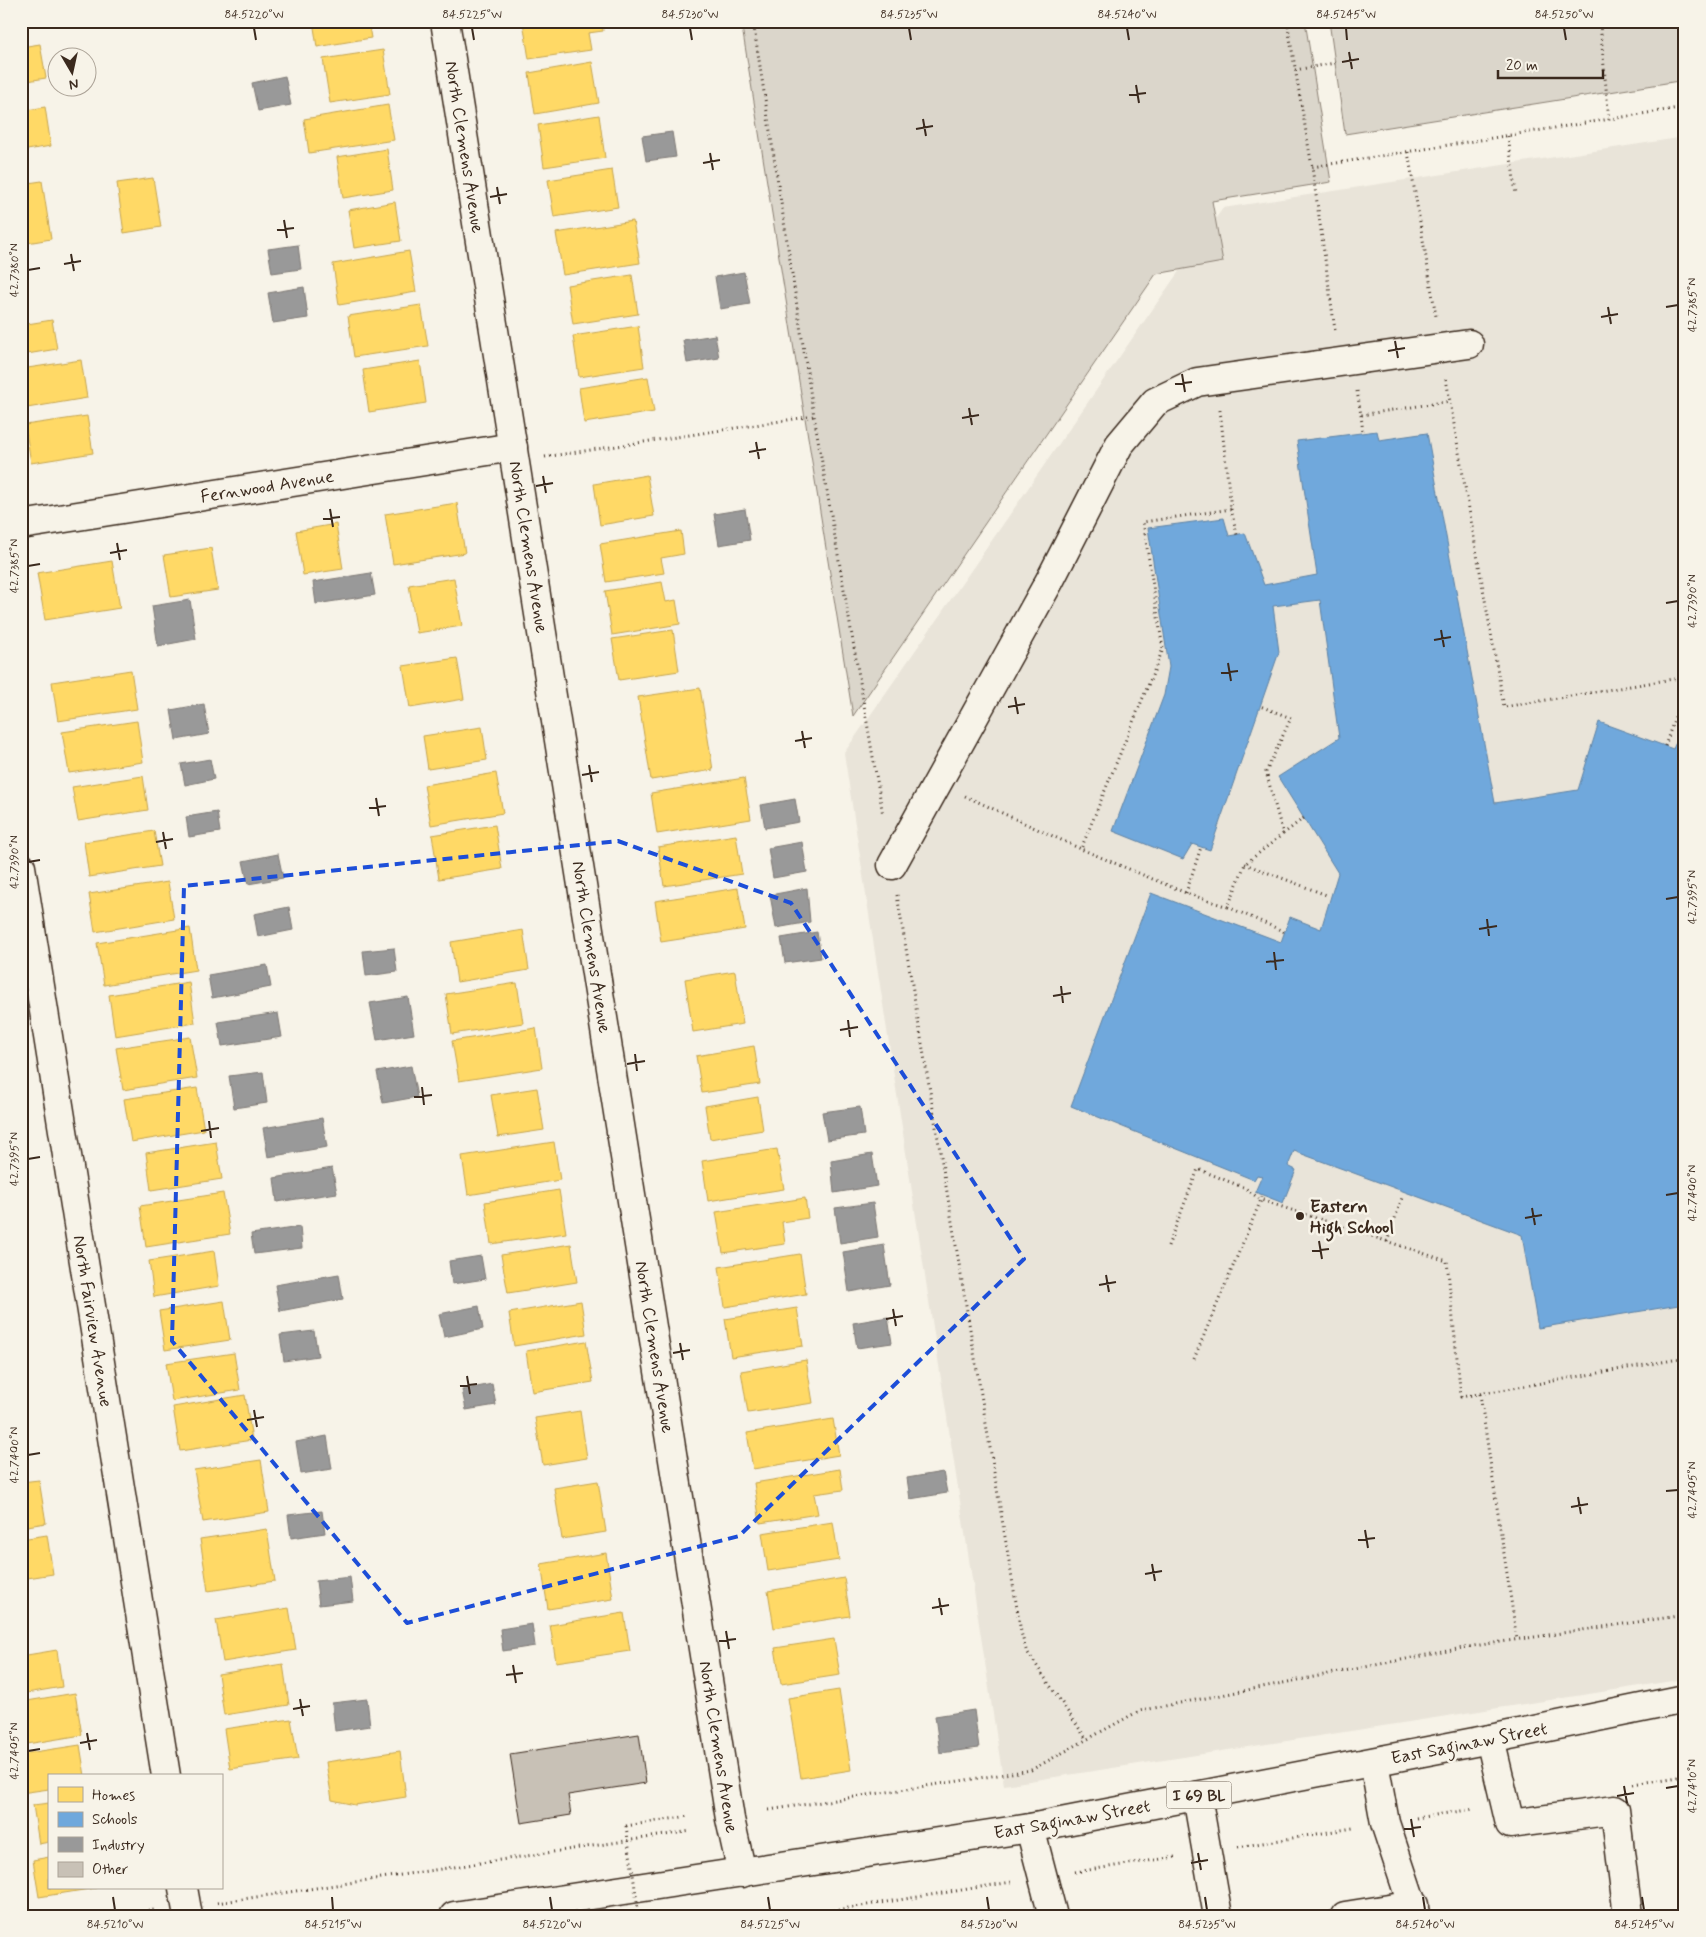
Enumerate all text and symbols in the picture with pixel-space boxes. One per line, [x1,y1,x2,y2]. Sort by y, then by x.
text: 84.5220°W [224,7,284,23]
text: 84.5225°W [442,7,502,23]
text: 84.5230°W [662,7,719,23]
text: 84.5235°W [880,7,938,23]
text: 84.5240°W [1097,7,1157,23]
text: 84.5245°W [1316,7,1376,23]
text: 84.5250°W [1535,7,1593,23]
north arrow [48,48,98,98]
scale bar [1498,48,1604,80]
text: 20 m [1506,56,1538,76]
street label: North Clemens Avenue [439,59,489,235]
text: N [68,74,80,93]
text: 42.7380°N [7,243,23,297]
text: 42.7385°N [1685,278,1701,332]
street label: North Clemens Avenue [503,459,553,635]
street label: Fernwood Avenue [199,465,336,509]
text: 42.7385°N [7,539,23,593]
text: 42.7390°N [1685,574,1701,628]
text: 42.7390°N [7,835,23,889]
street label: North Clemens Avenue [566,859,616,1035]
text: 42.7395°N [1685,870,1701,924]
text: 42.7395°N [7,1132,23,1186]
text: 42.7400°N [1685,1165,1701,1221]
place label: Eastern High School [1310,1195,1394,1242]
marker: Eastern High School [1294,1210,1306,1222]
street label: North Fairview Avenue [67,1234,117,1409]
street label: North Clemens Avenue [629,1259,679,1435]
text: 42.7400°N [7,1427,23,1483]
text: 42.7405°N [1685,1461,1701,1519]
street label: North Clemens Avenue [693,1659,743,1835]
street label: East Saginaw Street [1389,1717,1550,1773]
text: 42.7405°N [7,1722,23,1780]
text: 42.7410°N [1685,1759,1701,1813]
legend [48,1774,222,1890]
road number: I 69 BL [1166,1782,1232,1808]
text: Homes [92,1786,135,1806]
street label: East Saginaw Street [992,1794,1153,1848]
text: Schools [92,1810,138,1830]
text: Industry [92,1836,145,1856]
text: Other [92,1860,128,1880]
text: 84.5210°W [87,1917,143,1933]
text: 84.5215°W [304,1917,362,1933]
text: 84.5220°W [522,1917,582,1933]
text: 84.5225°W [740,1917,800,1933]
text: 84.5230°W [961,1917,1018,1933]
text: 84.5235°W [1178,1917,1236,1933]
text: 84.5240°W [1395,1917,1455,1933]
text: 84.5245°W [1614,1917,1674,1933]

